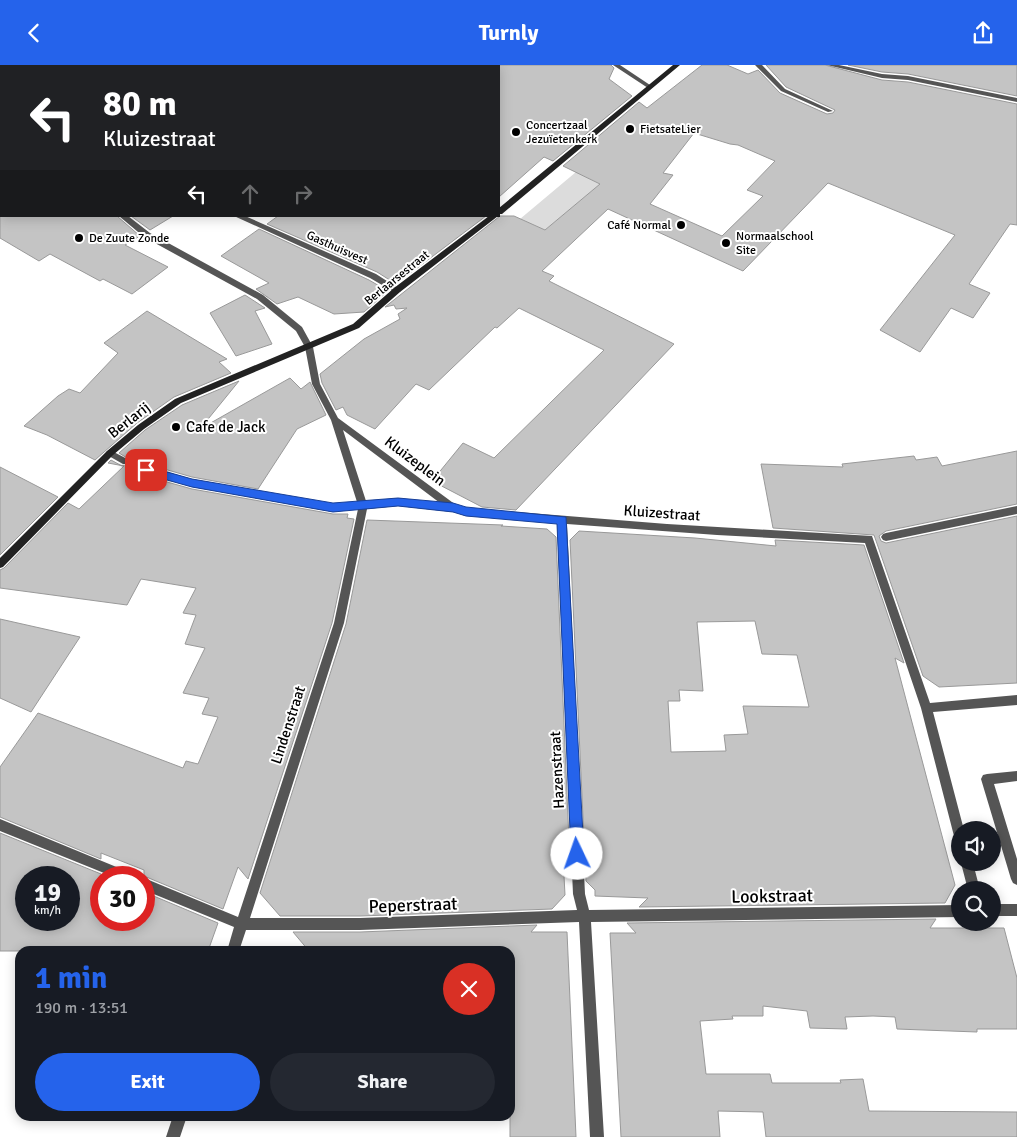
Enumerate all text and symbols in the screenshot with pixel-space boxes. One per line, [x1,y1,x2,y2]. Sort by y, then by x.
icon: back [20,19,48,47]
text: Turnly [479,19,538,46]
icon: share [969,19,997,47]
text: 80 m [103,82,177,125]
icon: left [20,85,85,150]
place label: Concertzaal Jezuïetenkerk [526,118,597,147]
place label: FietsateLier [640,122,701,137]
marker: FietsateLier [624,123,636,135]
text: Kluizestraat [103,125,216,152]
marker: Concertzaal Jezuïetenkerk [510,126,522,138]
icon: left [183,180,211,208]
icon: ahead [236,180,264,208]
icon: right [289,180,317,208]
place label: Café Normal [607,218,671,233]
marker: Café Normal [675,219,687,231]
street label: Gasthuisvest [304,228,370,268]
place label: Normaalschool Site [736,229,814,258]
place label: De Zuute Zonde [89,231,169,246]
marker: De Zuute Zonde [73,232,85,244]
marker: Normaalschool Site [720,237,732,249]
street label: Berlaarsestraat [362,247,432,309]
street label: Berlarij [104,398,154,442]
place label: Cafe de Jack [186,418,266,436]
marker: Cafe de Jack [170,421,182,433]
street label: Kluizeplein [381,432,449,490]
pin [125,449,167,491]
icon: arrive [132,456,160,484]
street label: Kluizestraat [623,501,701,525]
street label: Lindenstraat [267,684,309,766]
street label: Hazenstraat [546,731,568,809]
map controls [951,821,1001,931]
button: sound [951,821,1001,871]
position arrow [550,827,602,879]
speed limit sign: 30 [90,866,155,931]
text: 19 [34,877,61,908]
button: search [951,881,1001,931]
street label: Lookstraat [731,884,813,908]
street label: Peperstraat [368,892,458,918]
text: km/h [34,903,61,918]
text: 1 min [35,960,107,997]
button: close [443,963,495,1015]
text: 190 m · 13:51 [35,998,128,1018]
button: Exit [35,1053,260,1111]
button: Share [270,1053,495,1111]

